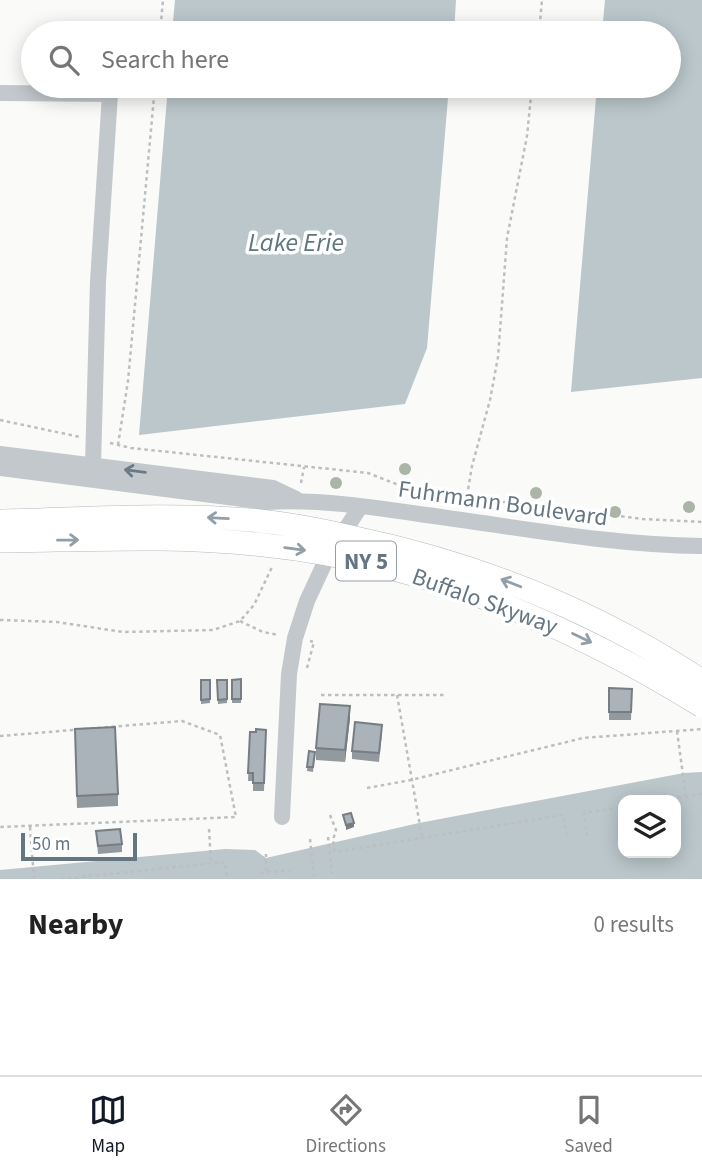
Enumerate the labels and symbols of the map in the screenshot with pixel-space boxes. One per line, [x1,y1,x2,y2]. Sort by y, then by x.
water label: Lake Erie [248,224,344,261]
one-way arrow [125,464,147,477]
street label: Fuhrmann Boulevard [396,471,610,536]
one-way arrow [207,512,230,525]
one-way arrow [56,534,79,547]
road number: NY 5 [336,541,396,580]
one-way arrow [283,542,306,555]
street label: Buffalo Skyway [407,559,563,644]
one-way arrow [501,575,523,588]
one-way arrow [571,631,592,645]
scale bar [21,830,136,862]

